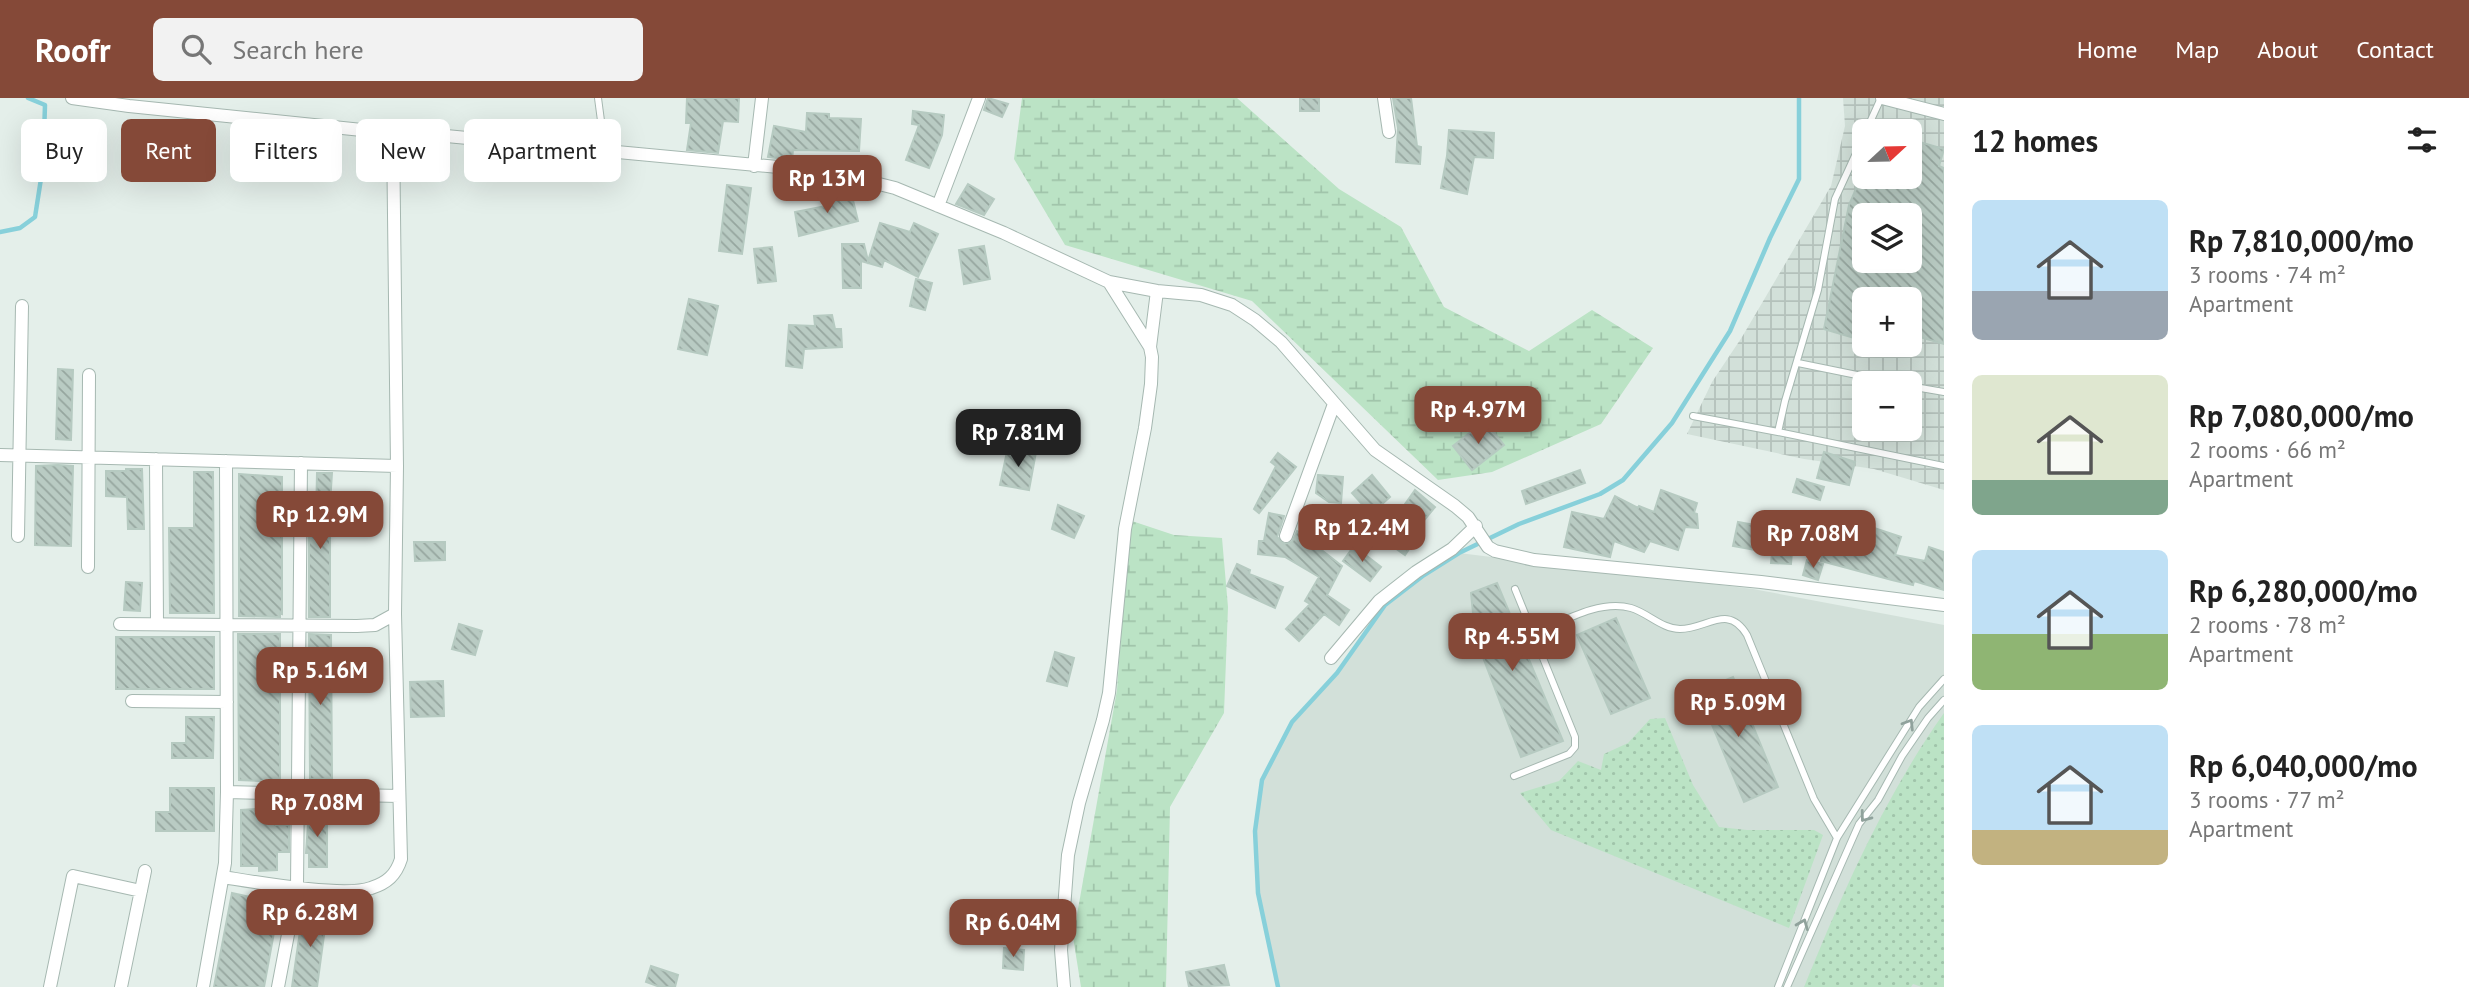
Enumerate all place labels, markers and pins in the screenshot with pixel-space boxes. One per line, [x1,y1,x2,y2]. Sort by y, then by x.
pin: Rp 13M [770,156,884,215]
pin: Rp 4.97M [1406,386,1550,446]
pin: Rp 7.81M [946,410,1090,469]
pin: Rp 12.9M [248,491,392,551]
pin: Rp 12.4M [1290,504,1434,564]
pin: Rp 7.08M [1741,510,1885,570]
pin: Rp 4.55M [1440,614,1584,673]
pin: Rp 5.16M [248,648,392,707]
pin: Rp 5.09M [1666,680,1810,739]
pin: Rp 7.08M [245,780,389,839]
pin: Rp 6.28M [238,890,382,949]
pin: Rp 6.04M [941,900,1085,959]

